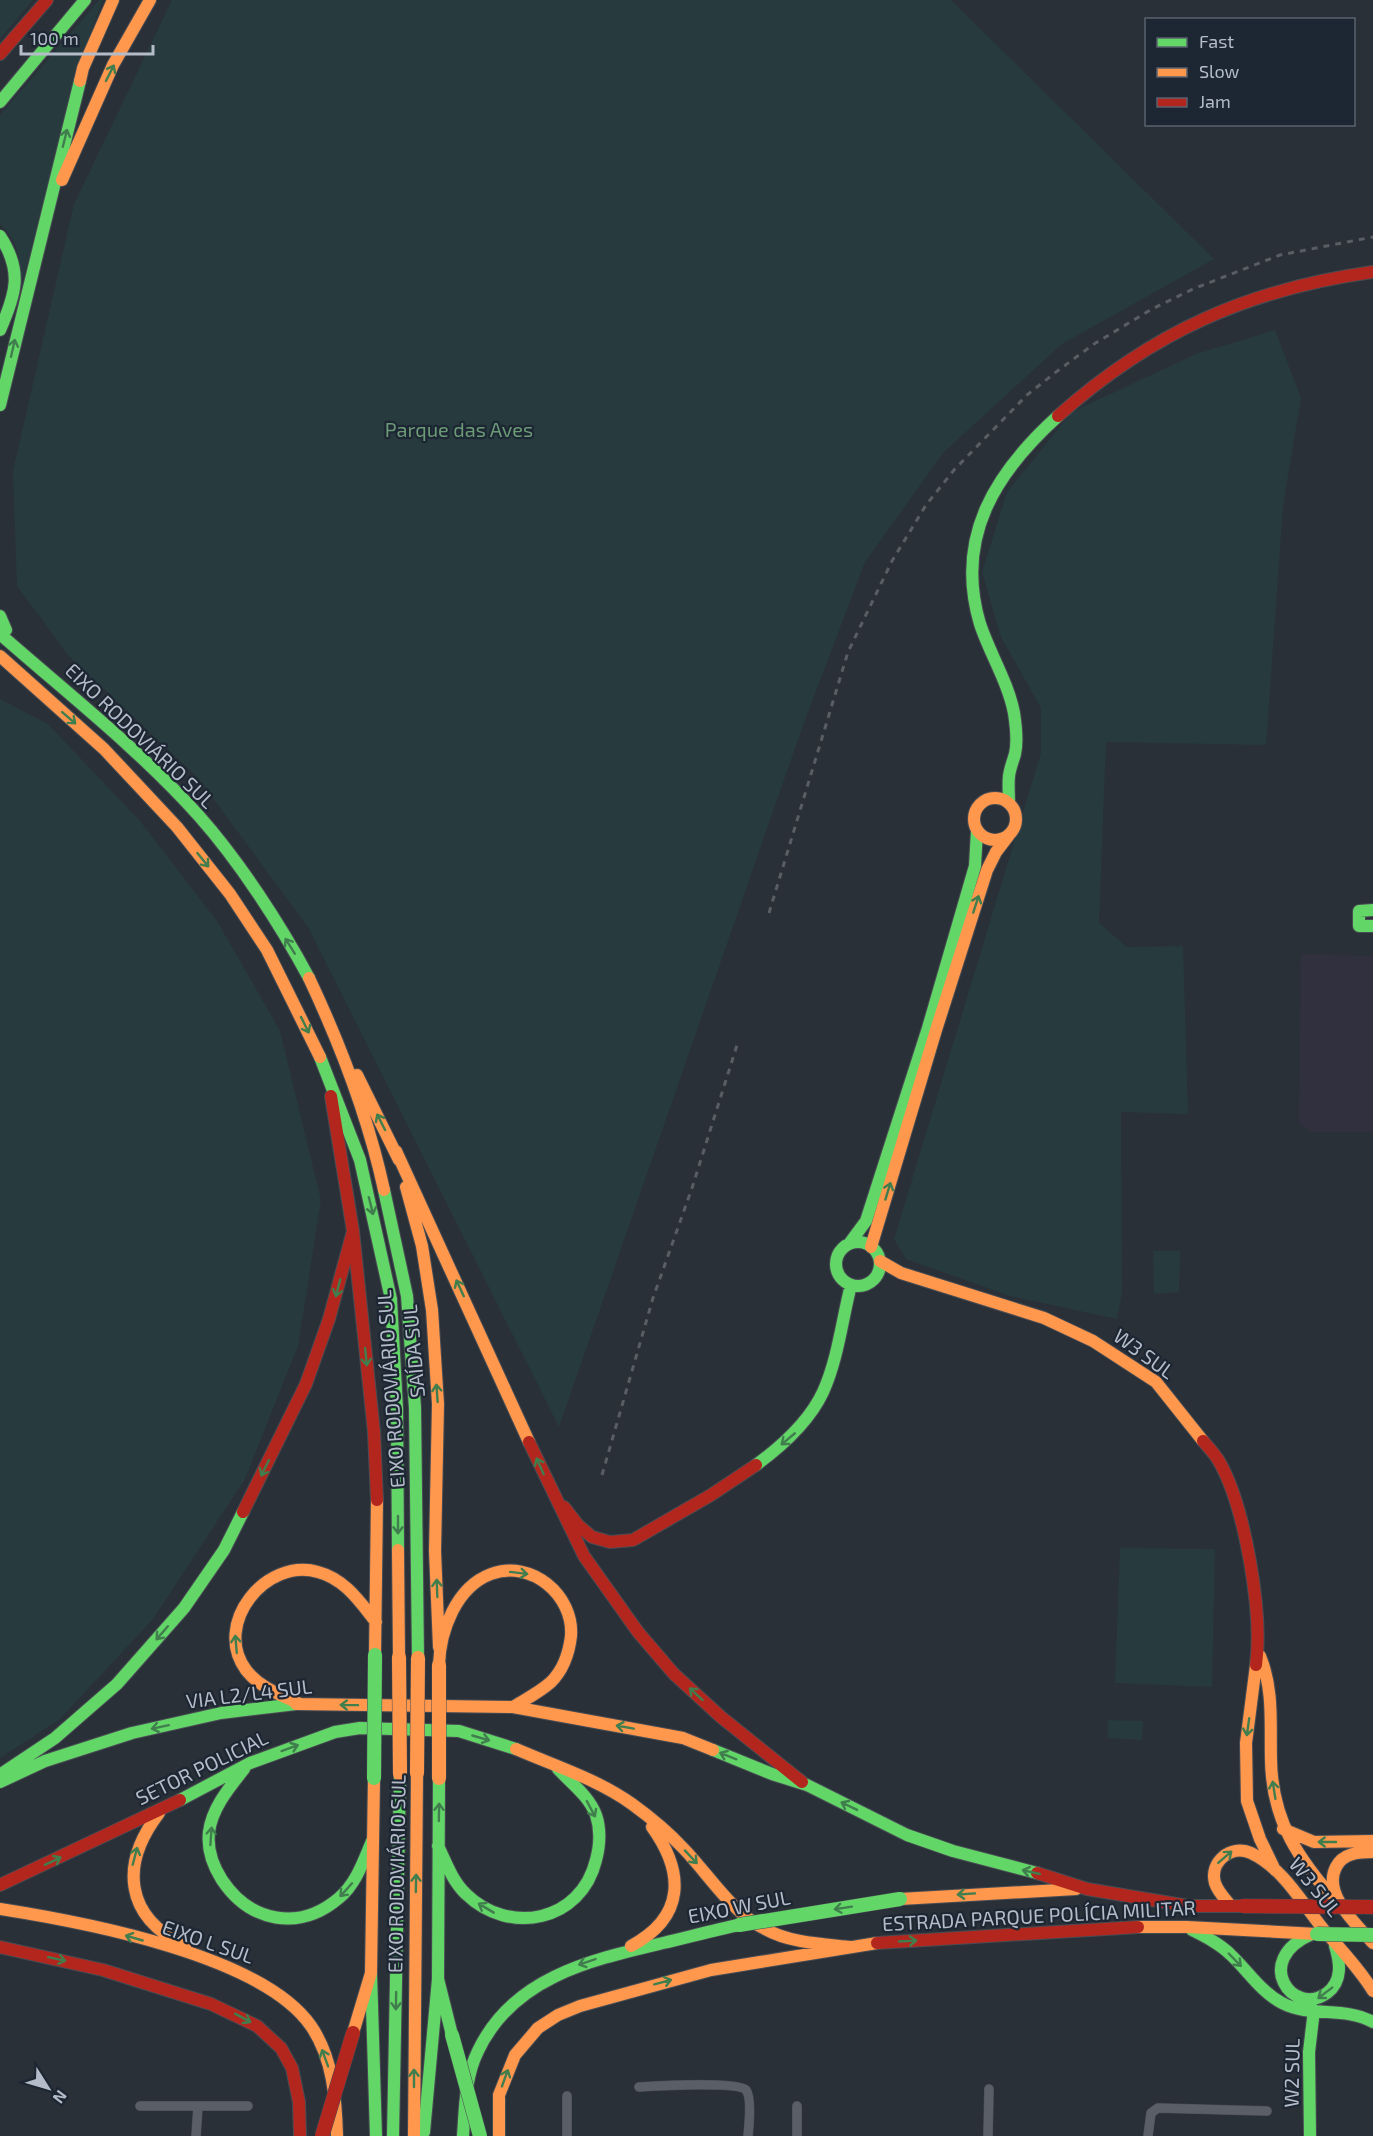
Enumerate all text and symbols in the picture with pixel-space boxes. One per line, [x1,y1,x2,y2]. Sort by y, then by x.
scale bar [21,18,153,56]
legend [1145,18,1355,126]
text: 100 m [30,27,79,49]
text: Fast [1199,30,1234,52]
text: Slow [1199,60,1240,82]
one-way arrow [105,65,116,83]
text: Jam [1199,90,1231,112]
one-way arrow [60,129,72,148]
one-way arrow [8,338,20,357]
park label: Parque das Aves [385,417,533,441]
street label: EIXO RODOVIÁRIO SUL [61,658,220,813]
one-way arrow [61,711,76,725]
one-way arrow [196,851,209,867]
one-way arrow [971,895,982,914]
one-way arrow [283,938,295,955]
one-way arrow [300,1015,311,1033]
one-way arrow [375,1114,387,1132]
one-way arrow [883,1181,894,1200]
one-way arrow [365,1196,377,1215]
one-way arrow [331,1278,343,1297]
one-way arrow [453,1280,465,1298]
street label: EIXO RODOVIÁRIO SUL [371,1289,409,1489]
street label: SAÍDA SUL [397,1304,429,1399]
street label: W3 SUL [1109,1323,1180,1383]
one-way arrow [361,1347,372,1367]
one-way arrow [432,1384,443,1404]
one-way arrow [780,1433,796,1446]
one-way arrow [534,1458,545,1476]
one-way arrow [259,1459,271,1476]
one-way arrow [392,1514,404,1534]
one-way arrow [508,1568,528,1579]
one-way arrow [431,1579,443,1599]
one-way arrow [155,1625,169,1640]
one-way arrow [230,1634,241,1654]
street label: VIA L2/L4 SUL [184,1673,313,1713]
one-way arrow [689,1687,704,1702]
one-way arrow [340,1699,360,1711]
one-way arrow [1242,1717,1253,1736]
one-way arrow [616,1721,635,1732]
one-way arrow [150,1722,170,1733]
street label: SETOR POLICIAL [132,1725,272,1809]
one-way arrow [471,1733,490,1744]
one-way arrow [280,1742,299,1753]
one-way arrow [719,1750,737,1761]
street label: EIXO RODOVIÁRIO SUL [382,1775,410,1973]
one-way arrow [1268,1781,1279,1801]
one-way arrow [586,1800,598,1818]
one-way arrow [840,1800,858,1811]
one-way arrow [433,1802,445,1822]
one-way arrow [205,1827,216,1847]
one-way arrow [1317,1836,1337,1848]
one-way arrow [130,1847,141,1866]
one-way arrow [684,1849,698,1864]
one-way arrow [1217,1850,1232,1864]
street label: W3 SUL [1285,1852,1347,1921]
one-way arrow [44,1854,62,1865]
one-way arrow [1022,1866,1042,1877]
one-way arrow [410,1873,422,1893]
one-way arrow [339,1882,353,1897]
street label: EIXO W SUL [686,1884,792,1928]
one-way arrow [956,1889,976,1900]
street label: ESTRADA PARQUE POLÍCIA MILITAR [882,1895,1196,1935]
one-way arrow [478,1901,495,1913]
one-way arrow [833,1903,853,1914]
street label: EIXO L SUL [159,1914,257,1968]
one-way arrow [125,1932,144,1943]
one-way arrow [898,1935,918,1946]
one-way arrow [1228,1952,1243,1967]
one-way arrow [48,1954,67,1966]
one-way arrow [578,1958,597,1969]
one-way arrow [653,1976,672,1987]
one-way arrow [1318,1987,1334,1999]
one-way arrow [390,1990,401,2010]
one-way arrow [234,2012,251,2024]
street label: W2 SUL [1278,2038,1304,2108]
one-way arrow [318,2049,329,2068]
north arrow [18,2058,78,2118]
one-way arrow [408,2068,420,2088]
one-way arrow [501,2070,512,2088]
text: N [49,2087,71,2108]

